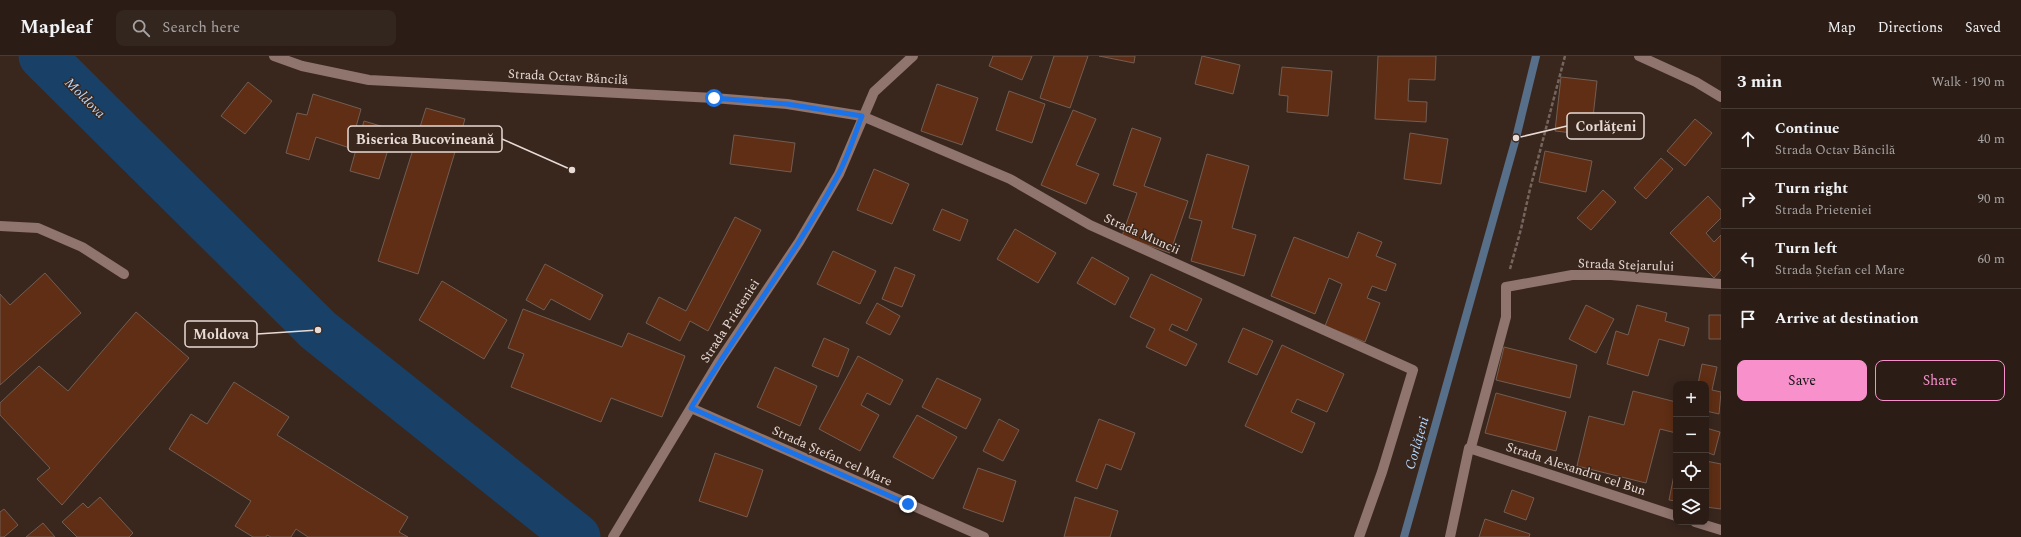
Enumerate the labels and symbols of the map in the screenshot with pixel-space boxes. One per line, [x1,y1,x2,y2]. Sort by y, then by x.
street label: Strada Octav Băncilă [507,64,629,90]
water label: Moldova [60,73,110,123]
route start [705,89,723,107]
callout: Corlățeni [1567,113,1644,139]
text: Corlățeni [1576,116,1637,137]
callout: Biserica Bucovineană [348,126,502,152]
text: Biserica Bucovineană [356,129,495,150]
street label: Strada Muncii [1100,208,1184,260]
street label: Strada Stejarului [1578,253,1674,277]
street label: Strada Prieteniei [695,275,765,367]
callout: Moldova [185,321,257,347]
text: Moldova [193,324,250,345]
water label: Corlățeni [1399,414,1435,472]
street label: Strada Ștefan cel Mare [769,420,895,492]
street label: Strada Alexandru cel Bun [1503,437,1649,501]
route end [899,495,917,513]

